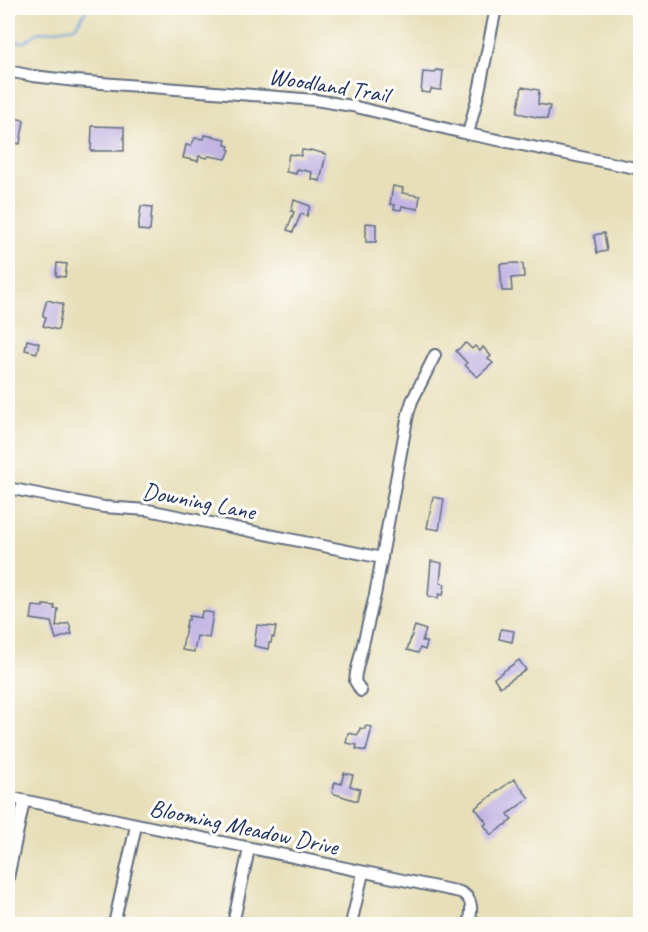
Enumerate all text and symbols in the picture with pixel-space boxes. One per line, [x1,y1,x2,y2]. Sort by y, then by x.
street label: Woodland Trail [267,61,395,110]
street label: Downing Lane [140,475,260,527]
street label: Blooming Meadow Drive [147,792,343,862]

